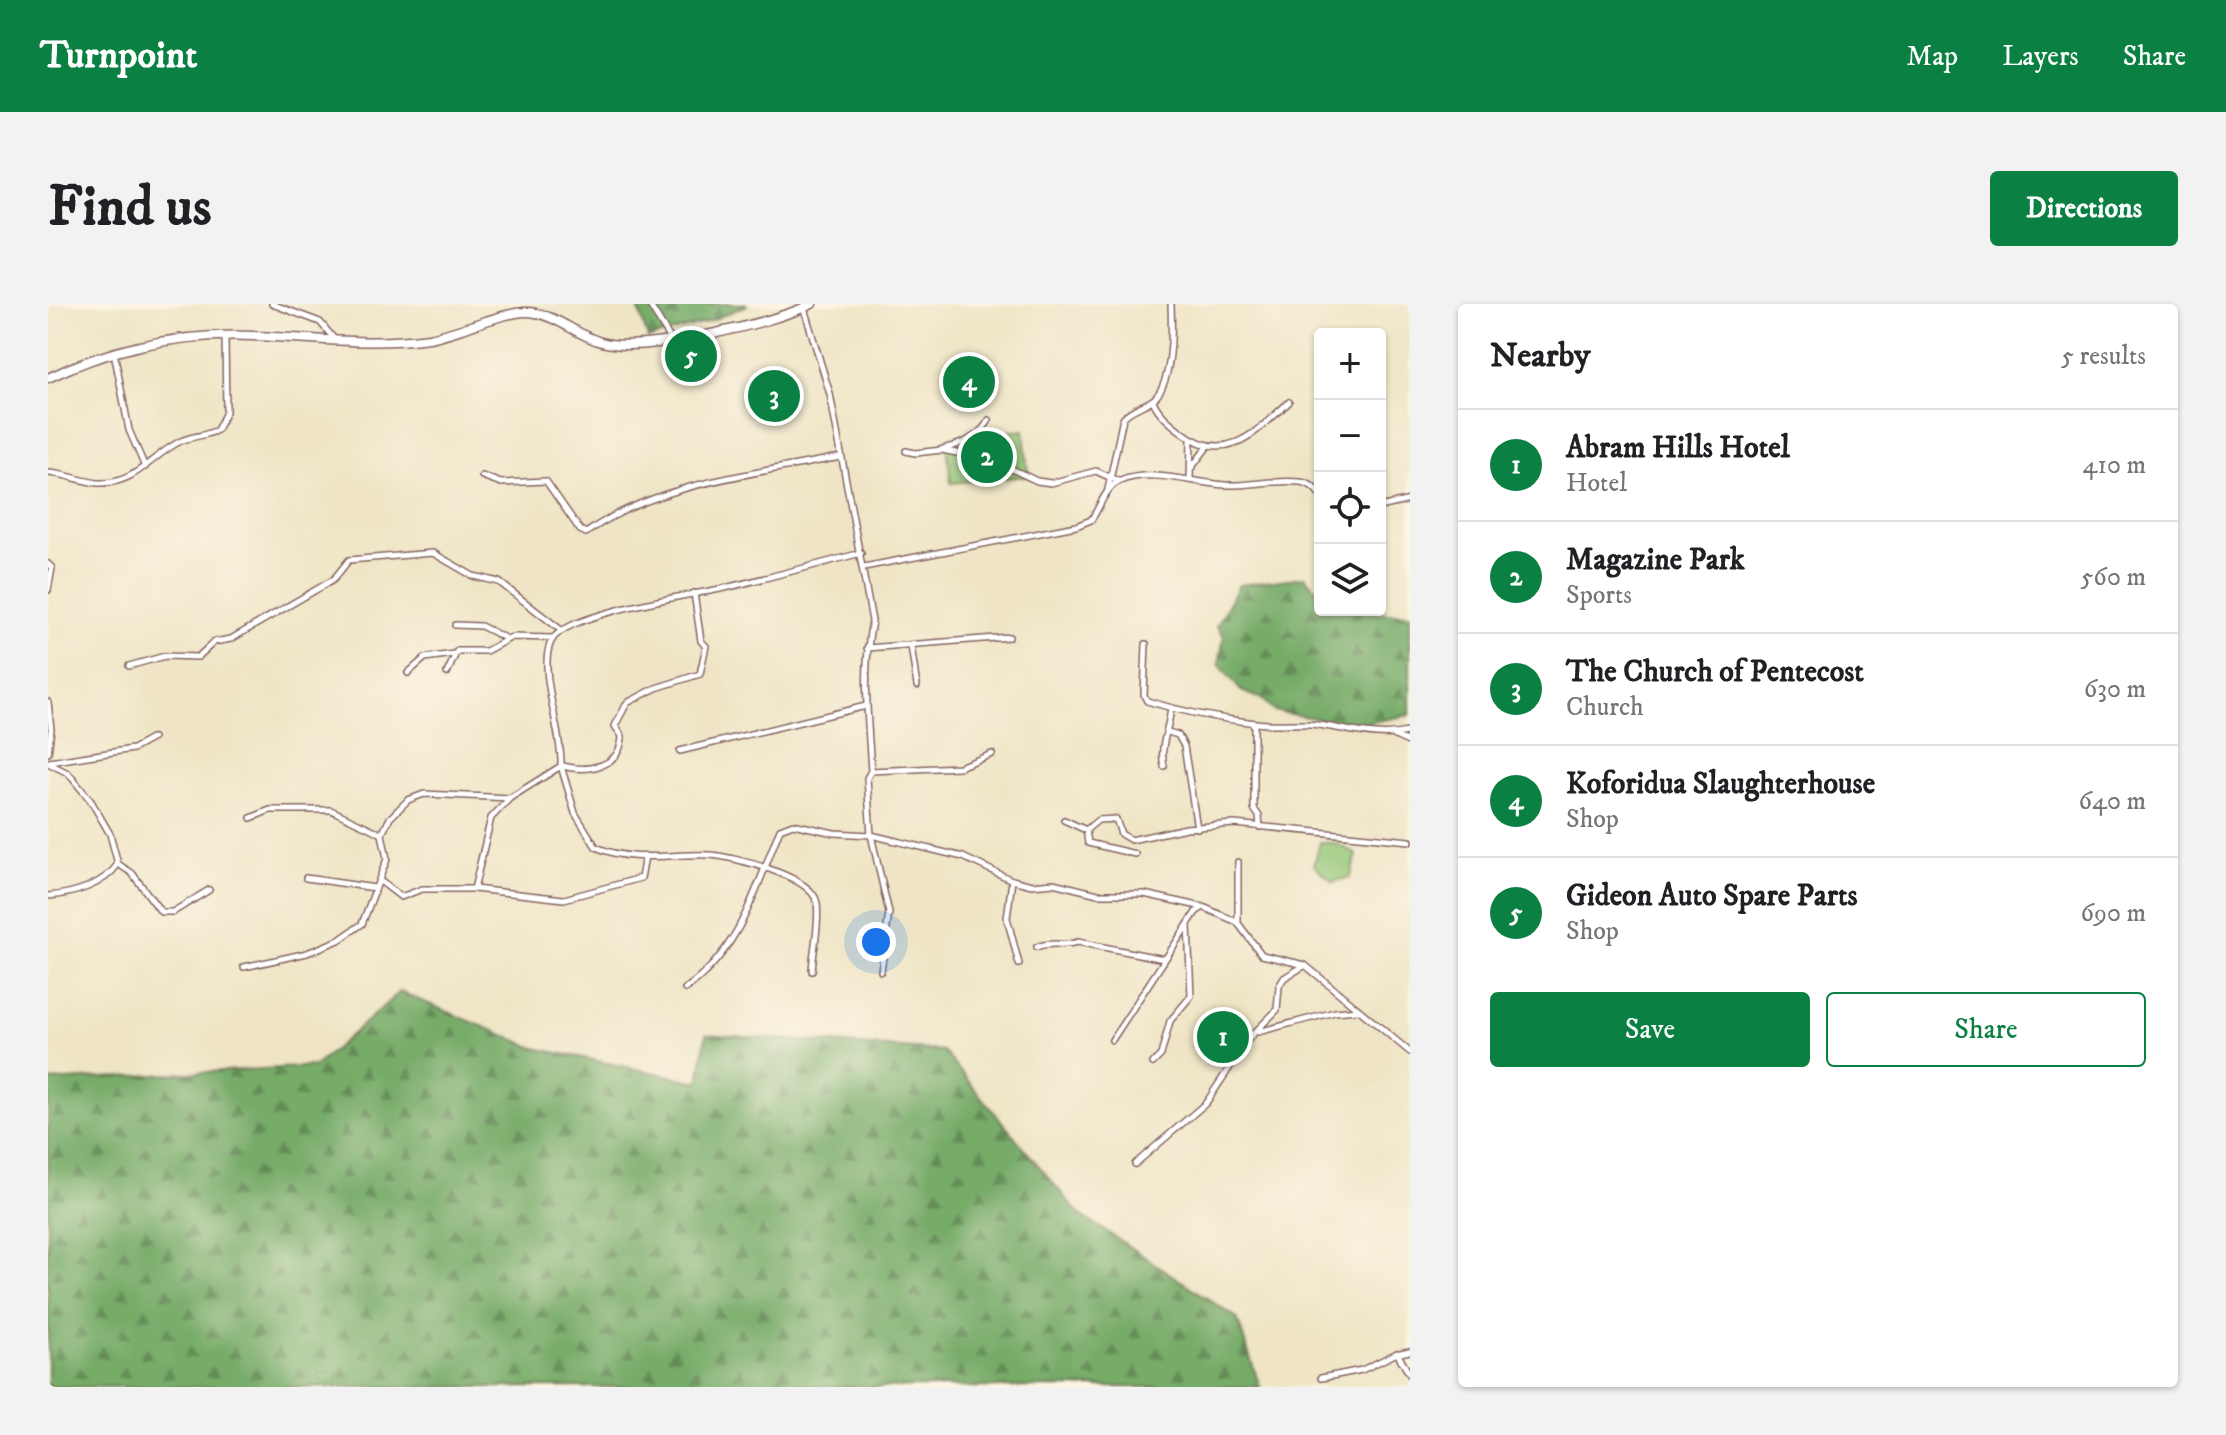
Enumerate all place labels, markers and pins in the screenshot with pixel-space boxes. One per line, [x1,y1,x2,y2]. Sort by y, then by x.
pin: 5 [665,326,717,386]
pin: 4 [943,352,995,412]
pin: 3 [748,366,800,426]
pin: 2 [961,427,1013,487]
pin: 1 [1197,1007,1249,1067]

